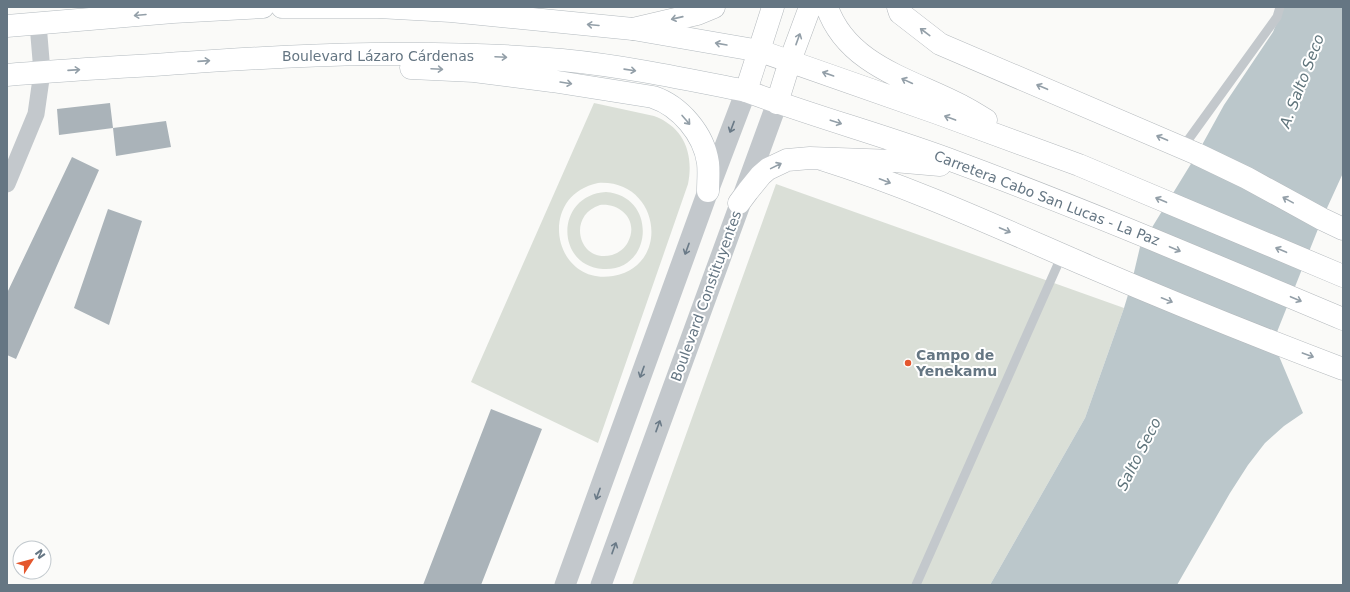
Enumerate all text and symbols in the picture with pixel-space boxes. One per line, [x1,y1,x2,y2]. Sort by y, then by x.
one-way arrow [134,11,147,18]
one-way arrow [671,15,684,23]
one-way arrow [587,21,600,28]
one-way arrow [920,28,931,36]
water label: A. Salto Seco [1276,32,1328,131]
one-way arrow [794,33,802,45]
one-way arrow [715,40,728,48]
street label: Boulevard Lázaro Cárdenas [282,48,474,64]
one-way arrow [494,53,507,60]
one-way arrow [197,58,210,65]
one-way arrow [430,66,443,73]
one-way arrow [624,66,637,74]
one-way arrow [67,67,80,74]
one-way arrow [822,70,834,78]
one-way arrow [901,77,913,84]
one-way arrow [559,79,572,87]
one-way arrow [1037,83,1049,90]
one-way arrow [945,113,957,121]
one-way arrow [682,115,691,126]
one-way arrow [829,119,842,126]
one-way arrow [728,121,736,133]
one-way arrow [1156,134,1168,141]
street label: Carretera Cabo San Lucas - La Paz [932,147,1162,249]
one-way arrow [769,162,781,169]
one-way arrow [878,177,890,185]
one-way arrow [1156,196,1168,203]
one-way arrow [1282,196,1294,203]
street label: Boulevard Constituyentes [668,208,744,384]
one-way arrow [998,227,1010,235]
one-way arrow [683,243,690,256]
one-way arrow [1169,246,1181,253]
one-way arrow [1276,246,1288,254]
one-way arrow [1161,296,1173,304]
one-way arrow [1289,296,1301,303]
place label: Campo de Yenekamu [915,347,997,379]
one-way arrow [1301,352,1313,360]
marker: Campo de Yenekamu [903,358,913,368]
one-way arrow [638,365,646,377]
water label: Salto Seco [1113,415,1165,493]
one-way arrow [655,421,663,433]
one-way arrow [594,487,601,500]
north arrow [12,540,52,580]
one-way arrow [610,543,618,555]
text: N [32,547,48,562]

